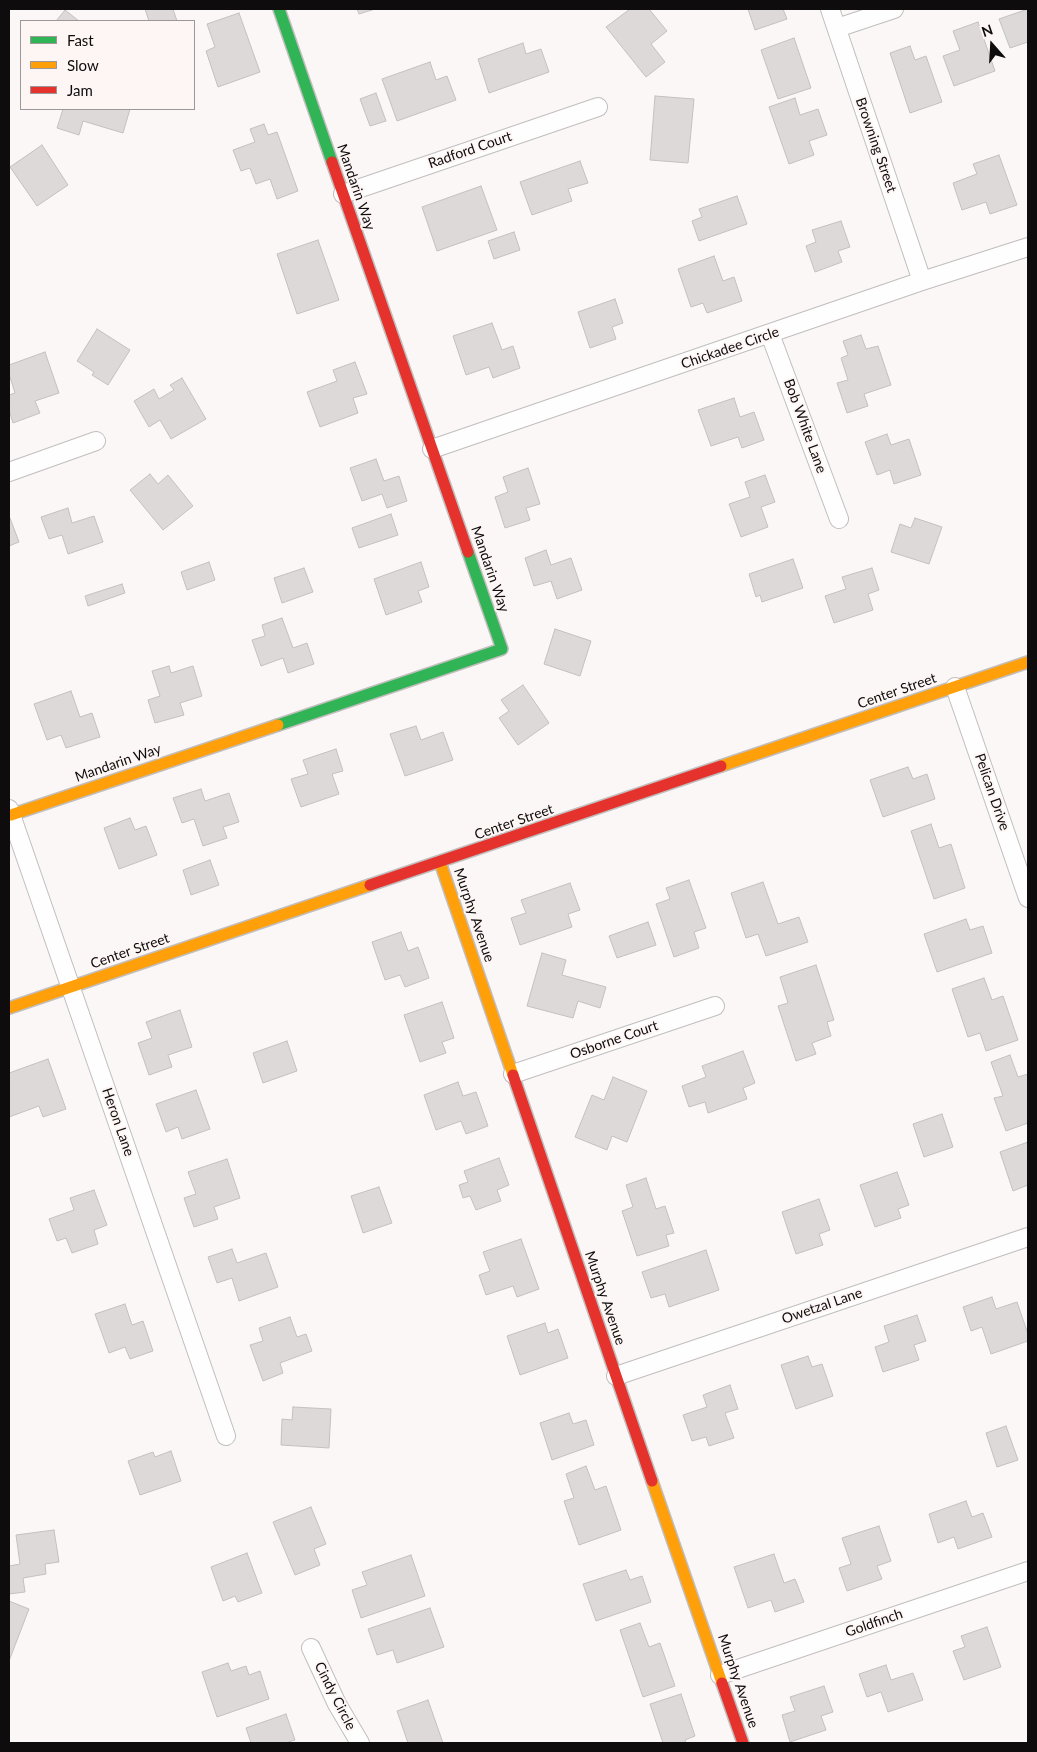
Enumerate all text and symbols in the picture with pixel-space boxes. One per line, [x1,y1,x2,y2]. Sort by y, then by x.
legend [20,20,195,110]
north arrow [967,20,1017,70]
text: N [979,21,995,40]
text: Fast [67,31,94,49]
text: Slow [67,56,99,74]
text: Jam [67,81,93,99]
street label: Browning Street [852,95,900,195]
street label: Radford Court [426,128,514,172]
street label: Mandarin Way [333,142,379,232]
street label: Chickadee Circle [679,323,781,373]
street label: Bob White Lane [780,377,830,475]
street label: Mandarin Way [467,524,513,614]
street label: Center Street [855,670,939,712]
street label: Mandarin Way [73,740,163,786]
street label: Pelican Drive [971,751,1013,833]
street label: Center Street [472,801,556,843]
street label: Murphy Avenue [450,866,498,964]
street label: Center Street [88,930,172,972]
street label: Osborne Court [568,1017,660,1063]
street label: Heron Lane [98,1086,138,1158]
street label: Murphy Avenue [581,1249,629,1347]
street label: Owetzal Lane [780,1284,864,1328]
street label: Goldfinch [843,1605,905,1641]
street label: Murphy Avenue [714,1632,762,1730]
street label: Cindy Circle [311,1659,359,1733]

